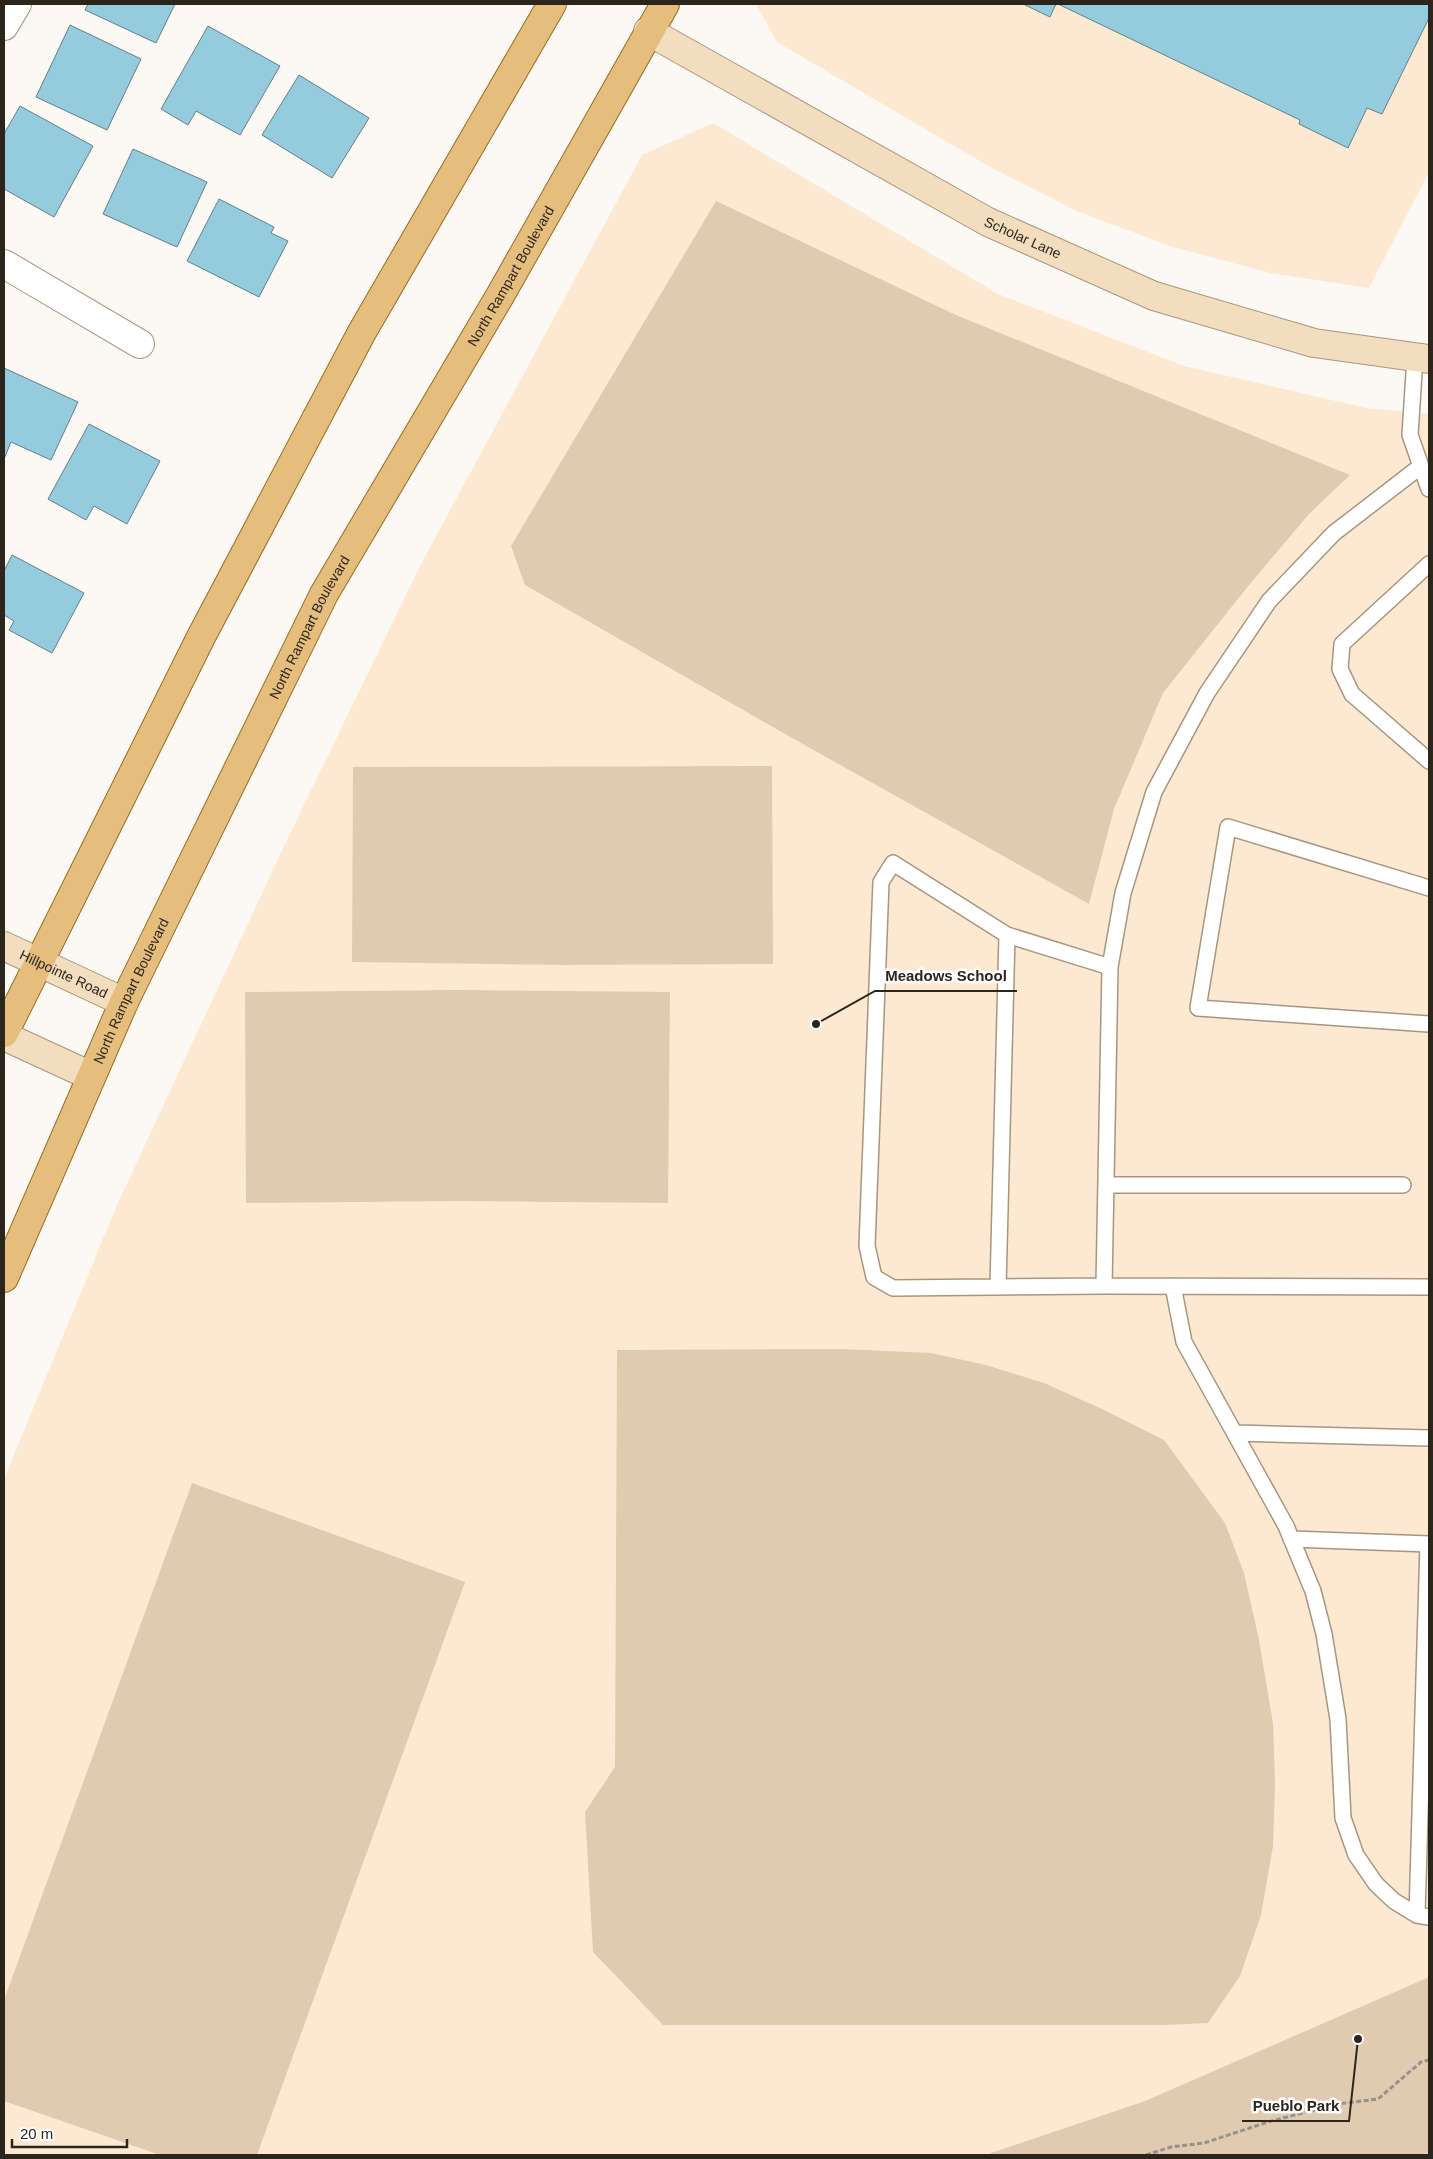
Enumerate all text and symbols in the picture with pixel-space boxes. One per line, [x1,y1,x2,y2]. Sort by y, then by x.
street label: North Rampart Boulevard [464,203,557,349]
street label: Scholar Lane [982,213,1064,262]
street label: North Rampart Boulevard [266,553,353,702]
street label: North Rampart Boulevard [90,915,172,1066]
street label: Hillpointe Road [17,947,110,1001]
callout: Meadows School [875,961,1017,991]
text: Meadows School [885,967,1007,984]
callout: Pueblo Park [1242,2091,1349,2121]
text: Pueblo Park [1253,2097,1340,2114]
scale bar [12,2116,128,2148]
text: 20 m [20,2125,53,2142]

